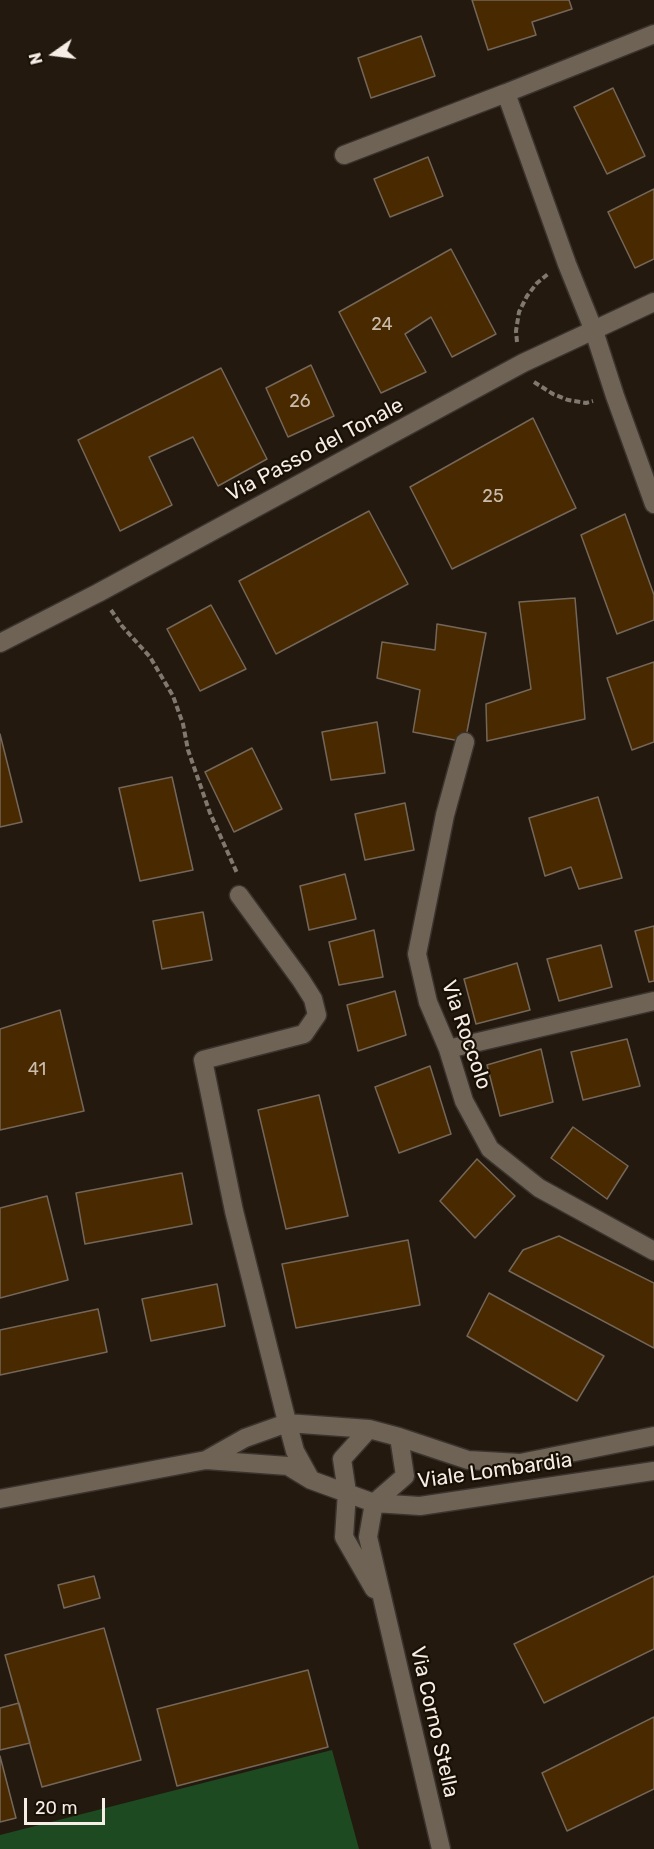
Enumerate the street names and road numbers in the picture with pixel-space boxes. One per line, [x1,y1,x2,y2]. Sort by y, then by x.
street label: Via Passo del Tonale [222,393,408,507]
street label: Via Roccolo [436,977,496,1093]
street label: Viale Lombardia [416,1448,574,1494]
street label: Via Corno Stella [404,1644,464,1800]

